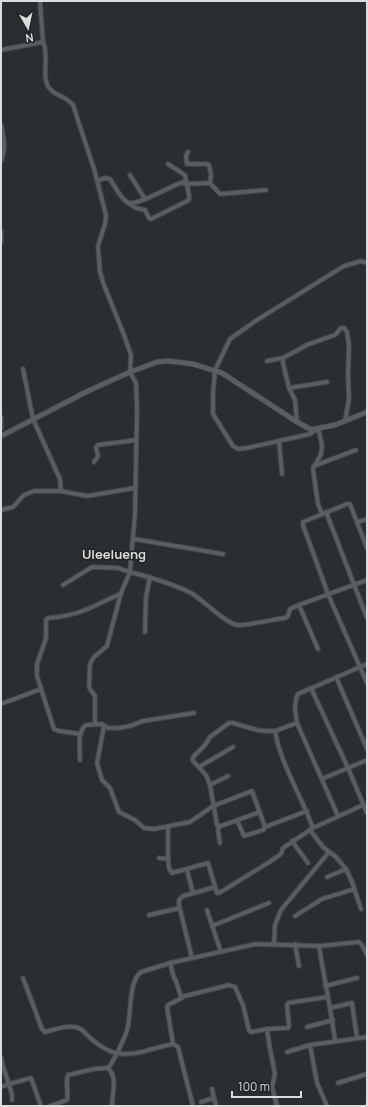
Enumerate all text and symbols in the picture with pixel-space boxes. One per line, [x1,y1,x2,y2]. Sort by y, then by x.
north arrow [8,8,48,48]
text: N [24,30,35,46]
district label: Uleelueng [82,545,146,563]
scale bar [232,1073,301,1099]
text: 100 m [238,1078,270,1095]

